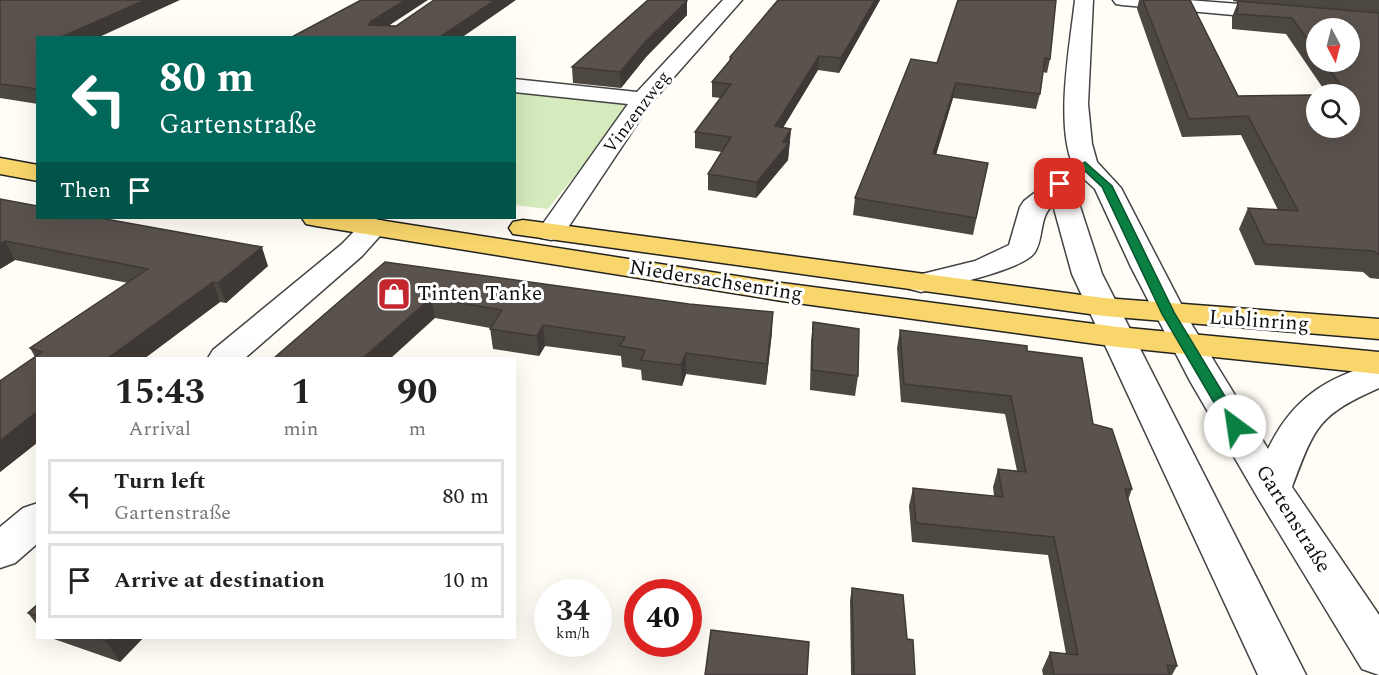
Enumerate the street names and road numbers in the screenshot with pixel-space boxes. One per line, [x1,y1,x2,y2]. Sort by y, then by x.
street label: Vinzenzweg [597,65,677,159]
street label: Niedersachsenring [627,251,805,311]
street label: Lublinring [1208,302,1310,340]
street label: Gartenstraße [1247,458,1339,580]

